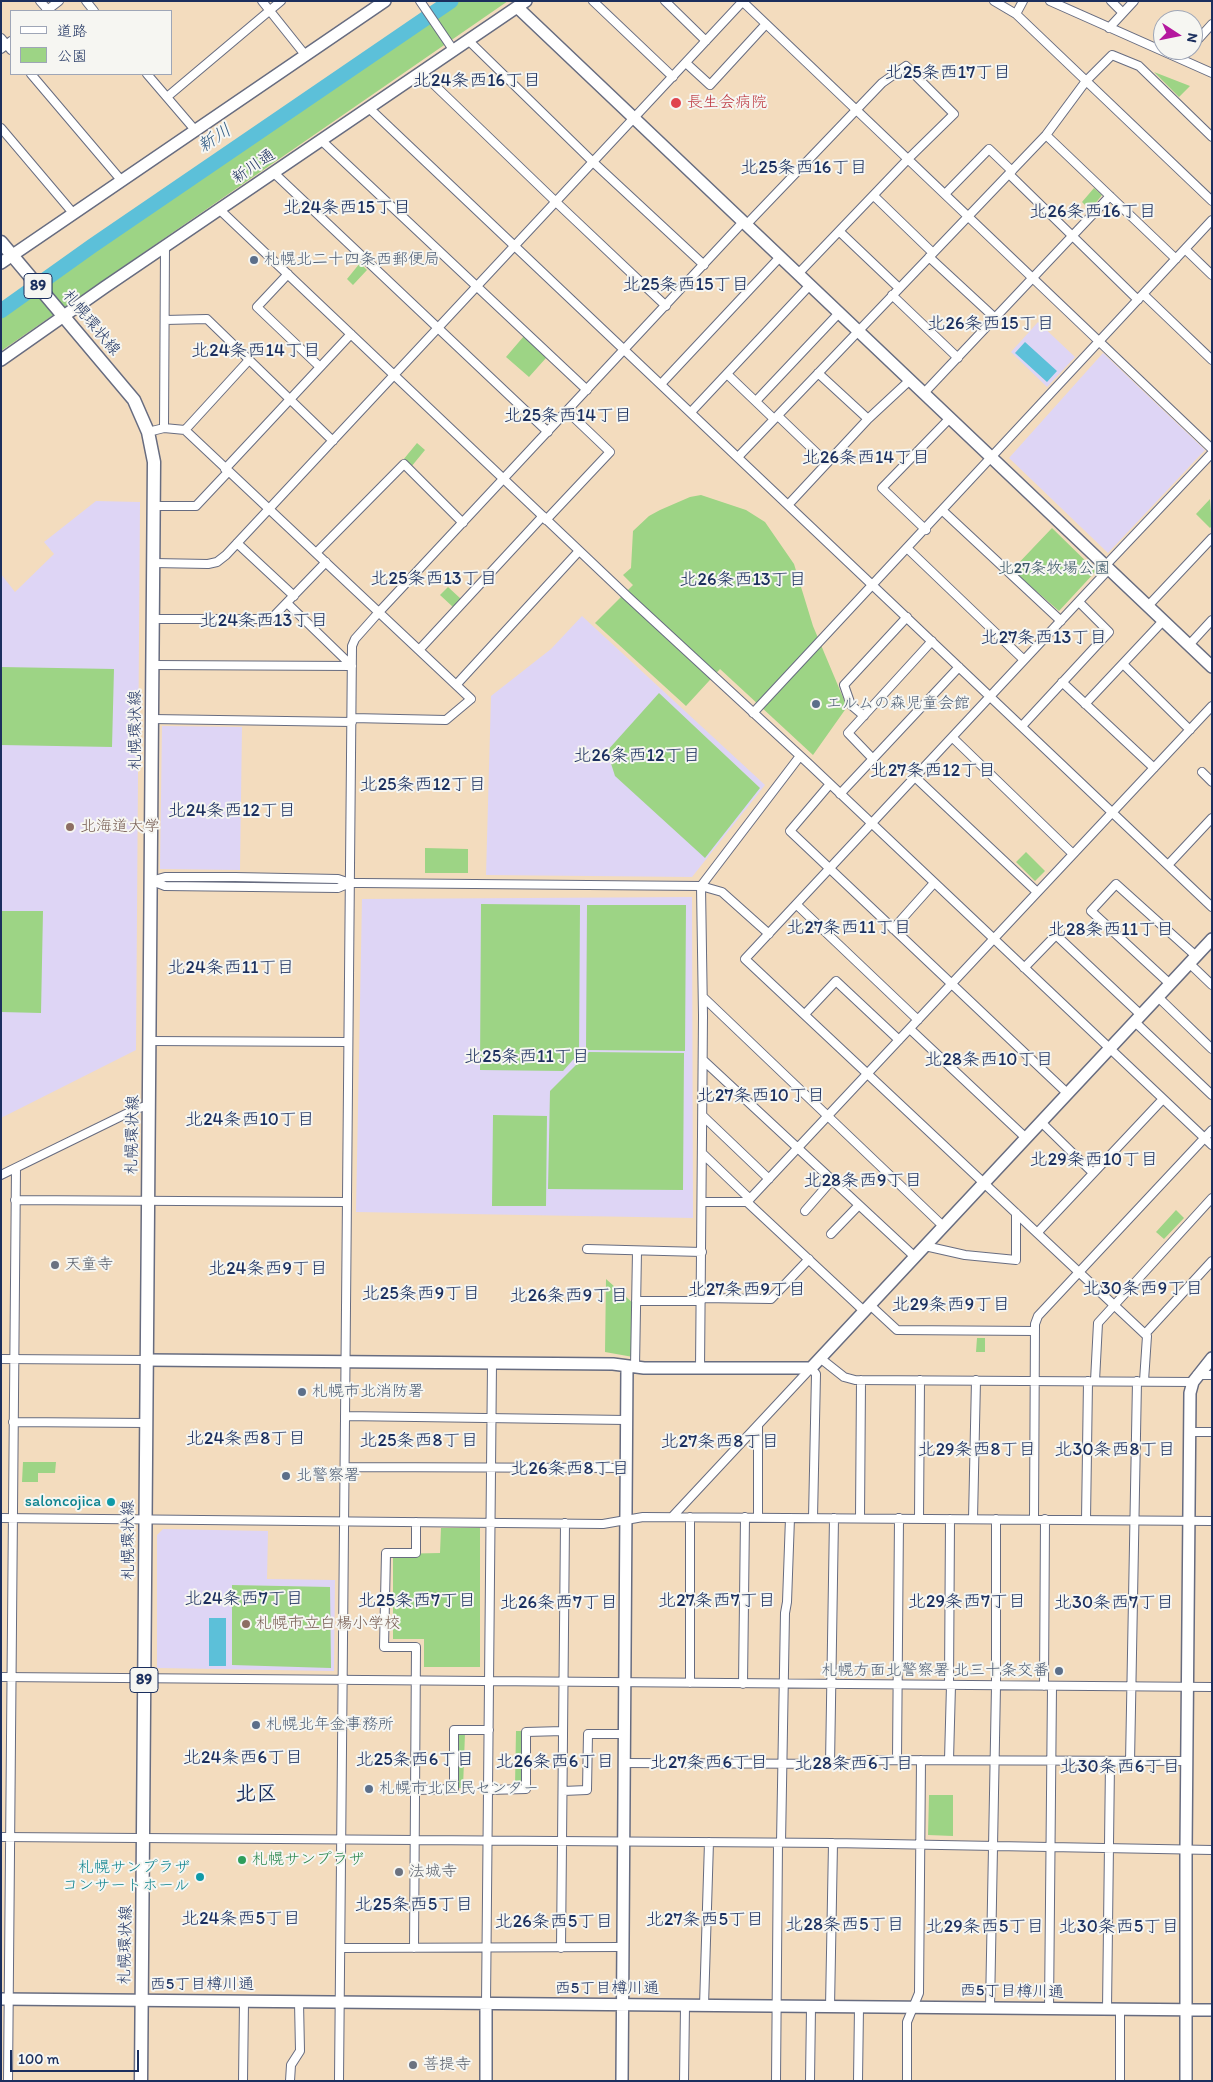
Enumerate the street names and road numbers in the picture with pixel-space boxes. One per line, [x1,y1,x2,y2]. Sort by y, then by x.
street label: 新川通 [229,146,279,188]
road number: 89 [24,274,52,298]
street label: 札幌環状線 [58,286,124,360]
street label: 札幌環状線 [126,690,146,770]
street label: 札幌環状線 [123,1095,143,1175]
street label: 札幌環状線 [119,1500,139,1580]
road number: 89 [130,1668,158,1692]
street label: 札幌環状線 [116,1905,136,1985]
street label: 西5丁目樽川通 [150,1975,254,1995]
street label: 西5丁目樽川通 [555,1979,659,1999]
street label: 西5丁目樽川通 [960,1981,1064,2003]

